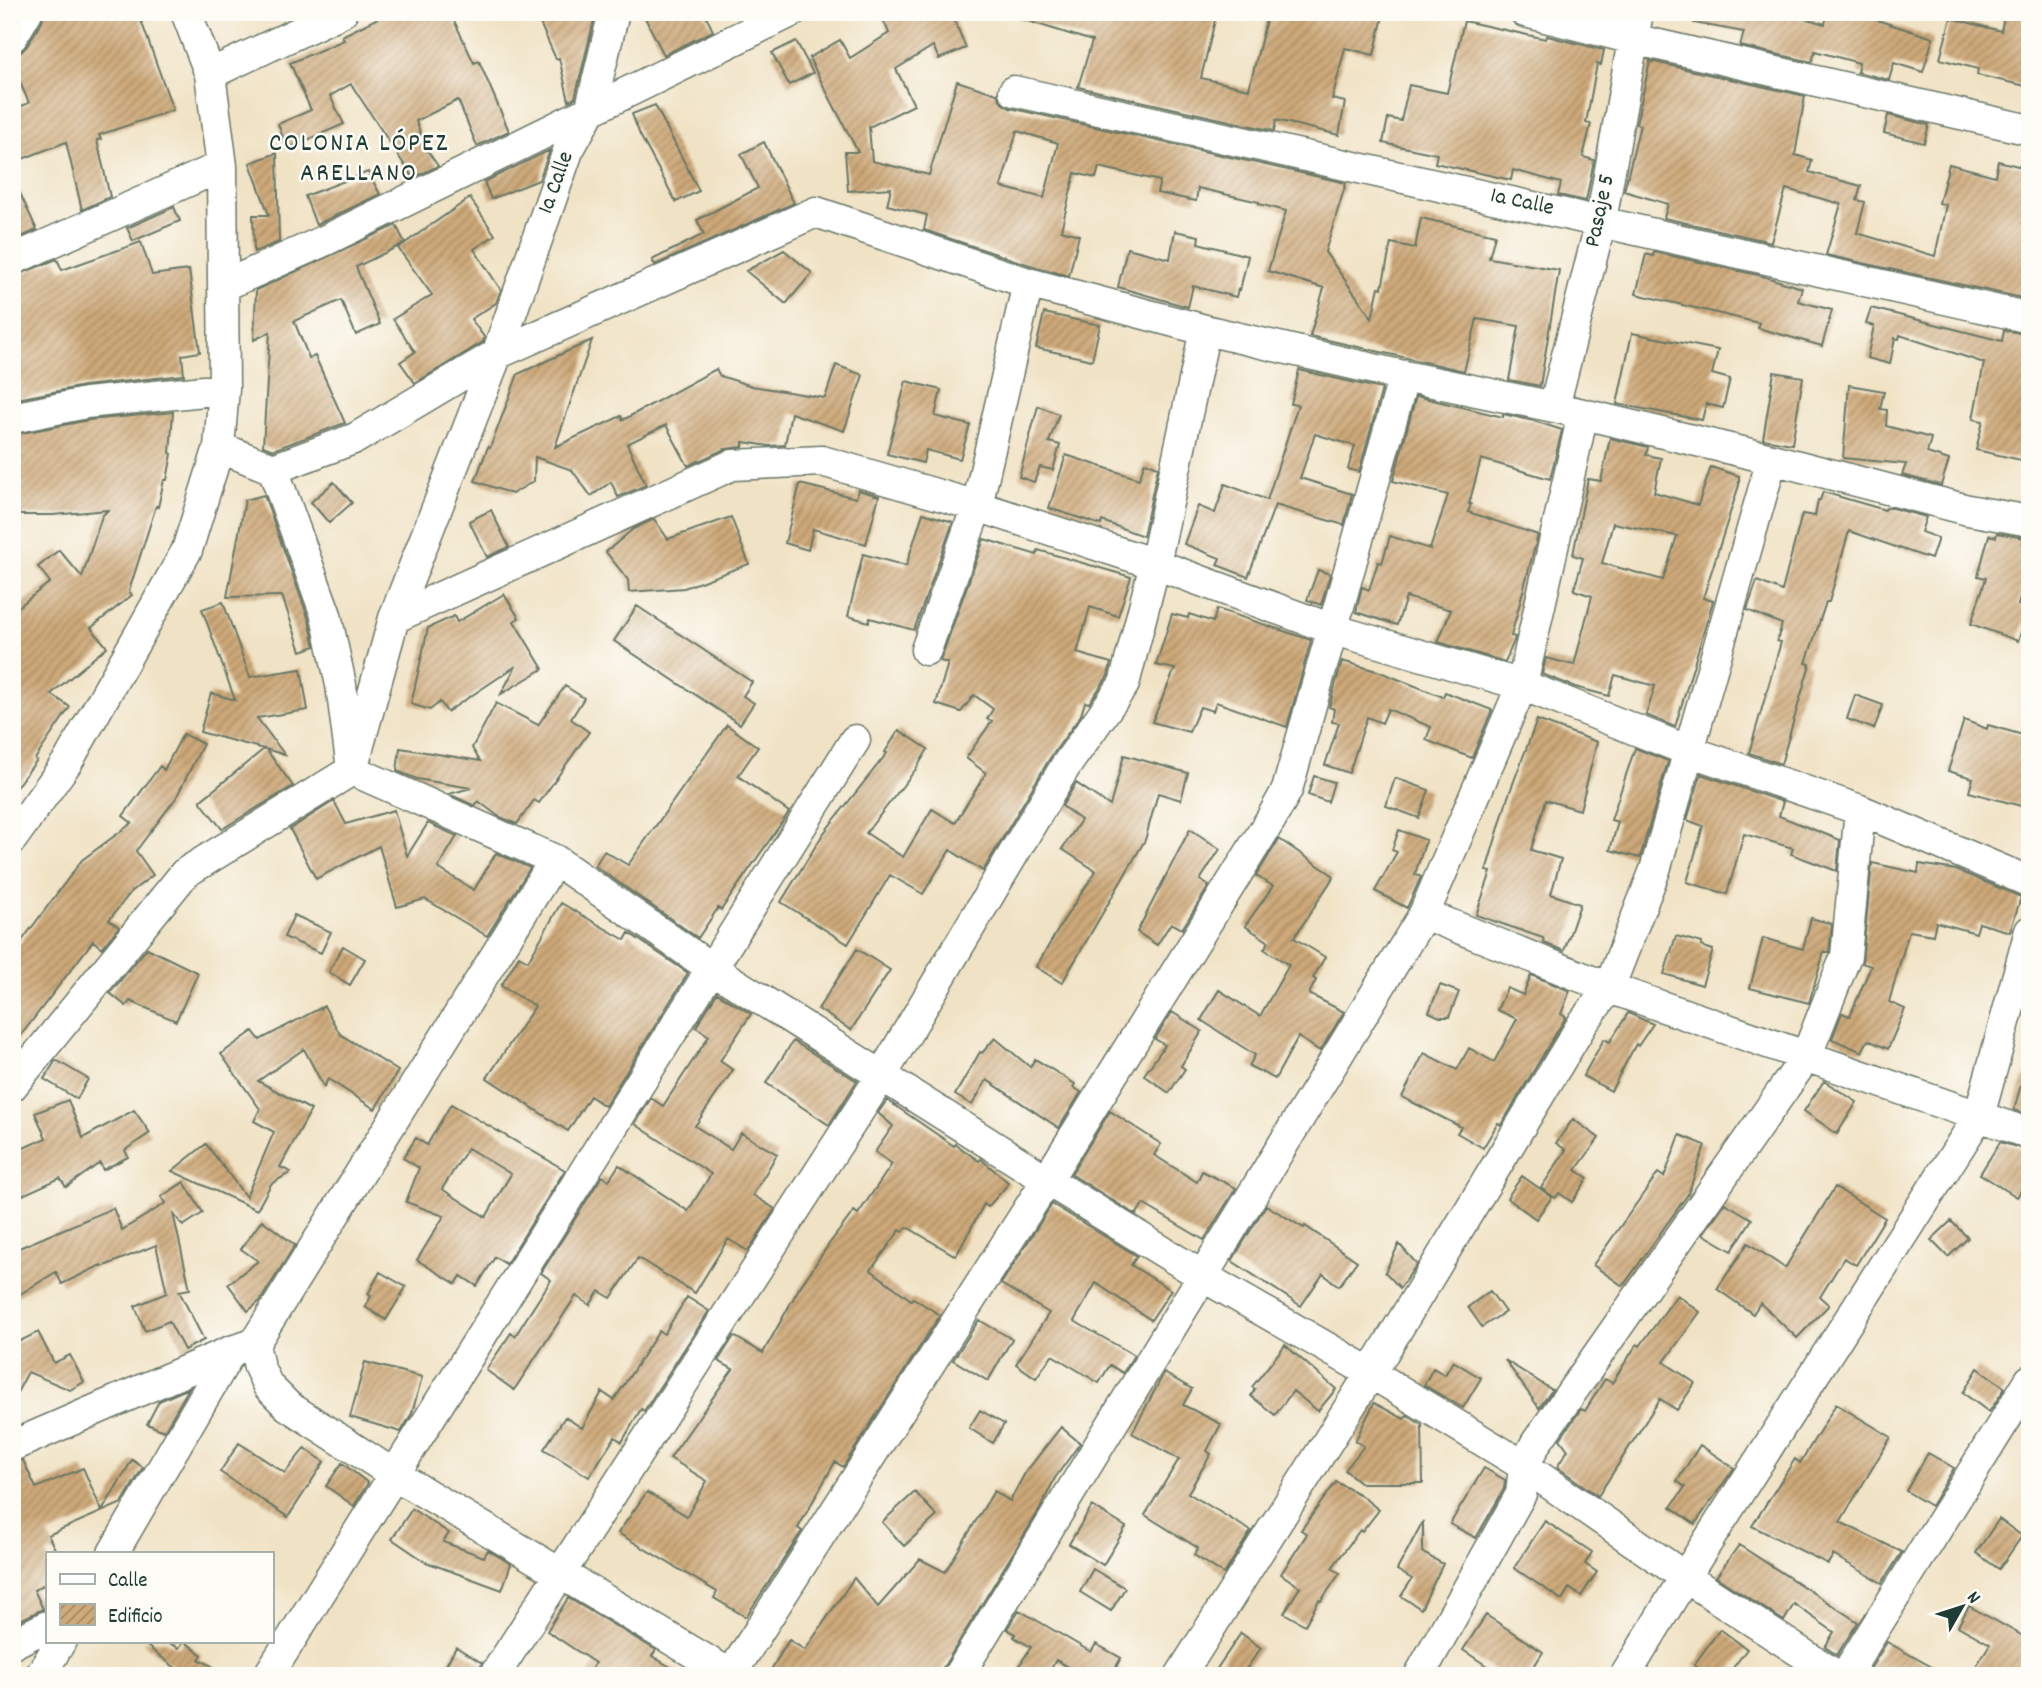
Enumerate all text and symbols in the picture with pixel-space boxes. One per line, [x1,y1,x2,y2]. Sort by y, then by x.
district label: COLONIA LÓPEZ ARELLANO [269,126,449,193]
street label: 1a Calle [530,147,584,219]
street label: Pasaje 5 [1577,171,1625,251]
street label: 1a Calle [1487,180,1557,226]
legend [46,1552,273,1642]
text: Calle [108,1567,147,1597]
north arrow [1926,1572,1996,1642]
text: N [1959,1586,1986,1611]
text: Edificio [108,1603,163,1633]

